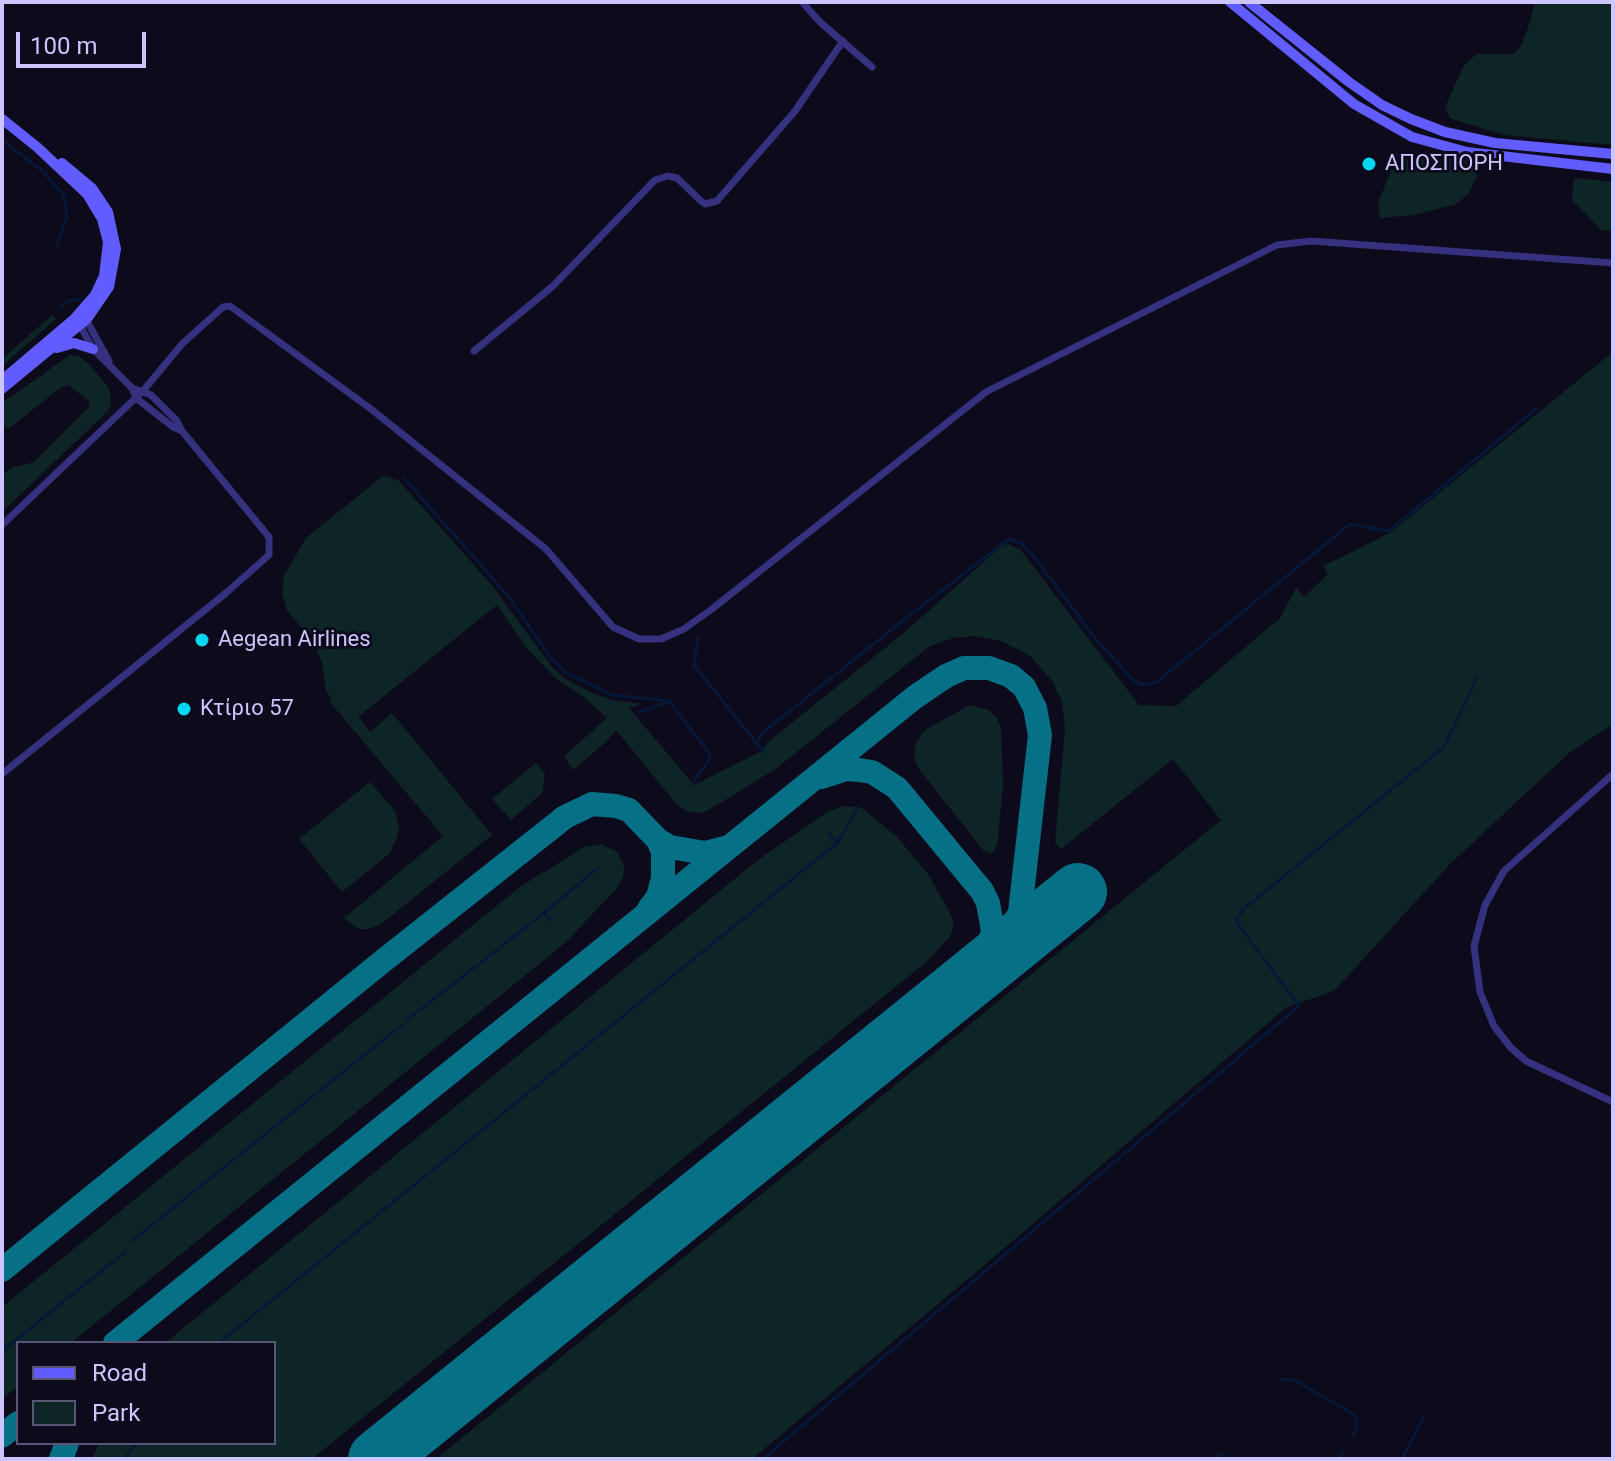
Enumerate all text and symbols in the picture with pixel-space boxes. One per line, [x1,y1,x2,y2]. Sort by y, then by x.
scale bar [20,16,150,66]
text: 100 m [30,32,97,60]
place label: ΑΠΟΣΠΟΡΗ [1385,151,1503,177]
marker: ΑΠΟΣΠΟΡΗ [1360,155,1378,173]
place label: Aegean Airlines [218,627,371,653]
marker: Aegean Airlines [193,631,211,649]
place label: Κτίριο 57 [200,696,294,722]
marker: Κτίριο 57 [175,700,193,718]
legend [16,1341,276,1445]
text: Road [92,1359,147,1387]
text: Park [92,1399,140,1427]

